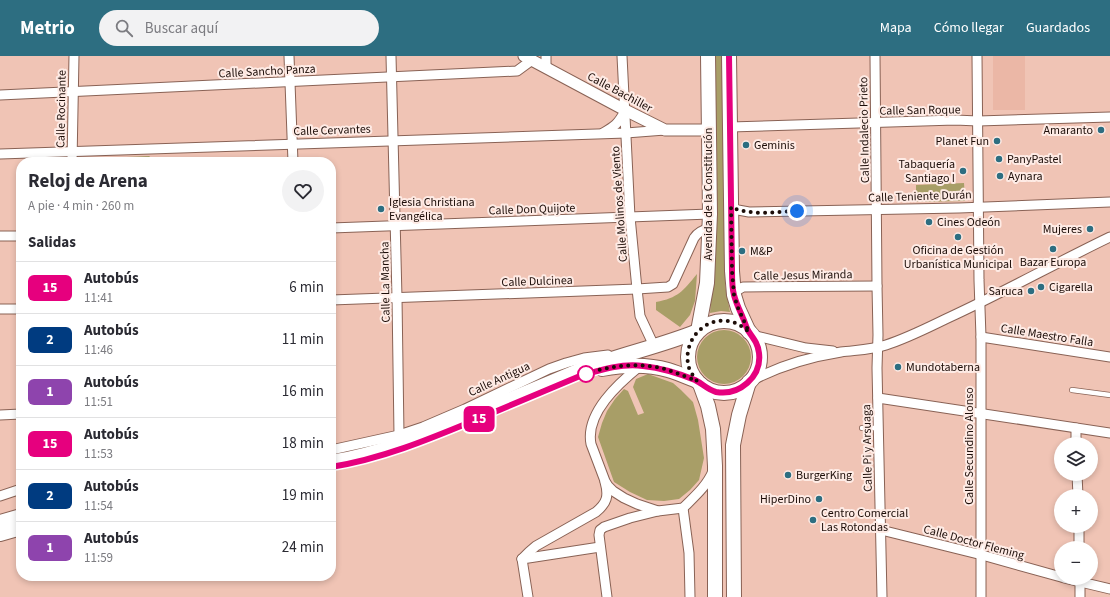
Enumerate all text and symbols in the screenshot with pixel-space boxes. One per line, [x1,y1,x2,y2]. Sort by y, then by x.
search box [99,10,379,46]
text: Metrio [20,15,75,42]
icon: search [113,17,135,39]
text: Buscar aquí [145,18,218,39]
text: Mapa [880,18,912,38]
text: Cómo llegar [934,18,1004,38]
text: Guardados [1026,18,1090,38]
street label: Calle Sancho Panza [218,60,316,83]
street label: Calle Bachiller [584,68,656,117]
street label: Calle Rocinante [52,70,71,148]
street label: Calle Indalecio Prieto [855,77,874,183]
street label: Calle San Roque [879,101,961,120]
street label: Calle Cervantes [293,121,371,140]
place label: Amaranto [1044,122,1093,139]
marker: Amaranto [1096,125,1106,135]
street label: Avenida de la Constitución [700,128,717,260]
place label: Planet Fun [935,133,989,150]
marker: Planet Fun [992,136,1002,146]
place label: Geminis [754,137,795,154]
marker: Geminis [741,140,751,150]
street label: Calle Molinos de Viento [607,145,632,262]
place label: PanyPastel [1007,151,1062,168]
marker: PanyPastel [994,154,1004,164]
place label: Tabaquería Santiago I [899,156,955,187]
marker: Tabaquería Santiago I [958,166,968,176]
text: Reloj de Arena [28,168,148,195]
place label: Aynara [1008,168,1043,185]
button: heart [282,170,324,212]
marker: Aynara [995,171,1005,181]
street label: Calle Teniente Durán [868,186,972,207]
place label: Iglesia Christiana Evangélica [389,194,475,225]
text: A pie · 4 min · 260 m [28,197,134,215]
street label: Calle Don Quijote [488,199,576,220]
your location [787,201,807,221]
marker: Iglesia Christiana Evangélica [376,204,386,214]
place label: Cines Odeón [937,214,1000,231]
marker: Cines Odeón [924,217,934,227]
place label: Mujeres [1043,221,1082,238]
marker: Mujeres [1085,224,1095,234]
text: Salidas [28,232,76,253]
marker: Oficina de Gestión Urbanística Municipal [953,232,963,242]
street label: Calle La Mancha [376,241,395,323]
place label: Oficina de Gestión Urbanística Municipal [904,242,1012,273]
place label: M&P [750,243,773,260]
marker: Bazar Europa [1048,244,1058,254]
marker: M&P [737,246,747,256]
place label: Bazar Europa [1020,254,1086,271]
street label: Calle Jesus Miranda [753,266,853,285]
text: Autobús [84,268,139,289]
street label: Calle Dulcinea [501,272,573,291]
text: 6 min [289,277,324,298]
text: 15 [43,278,57,298]
place label: Cigarella [1049,279,1093,296]
marker: Cigarella [1036,282,1046,292]
place label: Saruca [988,283,1023,300]
marker: Saruca [1026,286,1036,296]
text: 11:41 [84,289,113,307]
text: Autobús [84,320,139,341]
street label: Calle Maestro Falla [999,320,1094,351]
text: 11 min [282,329,324,350]
text: 2 [46,330,54,350]
text: 11:46 [84,341,113,359]
street label: Calle Antigua [466,358,533,401]
place label: Mundotaberna [906,359,980,376]
marker: Mundotaberna [893,362,903,372]
unlabelled marker [577,365,595,383]
text: Autobús [84,372,139,393]
text: 16 min [282,381,324,402]
text: 1 [46,382,54,402]
street label: Calle Secundino Alonso [961,387,978,505]
text: 11:51 [84,393,113,411]
street label: Calle Pi y Arsuaga [858,404,877,492]
line badge: 15 [461,406,497,432]
text: 15 [472,409,486,429]
text: Autobús [84,424,139,445]
text: 18 min [282,433,324,454]
text: 15 [43,434,57,454]
map controls [1054,437,1098,585]
button: layers [1054,437,1098,481]
text: 11:53 [84,445,113,463]
place label: BurgerKing [796,467,852,484]
marker: BurgerKing [783,470,793,480]
text: Autobús [84,476,139,497]
text: 19 min [282,485,324,506]
text: 2 [46,486,54,506]
button: + [1054,489,1098,533]
place label: HiperDino [760,491,811,508]
marker: HiperDino [814,494,824,504]
text: 11:54 [84,497,113,515]
place label: Centro Comercial Las Rotondas [821,505,908,536]
marker: Centro Comercial Las Rotondas [808,515,818,525]
street label: Calle Doctor Fleming [921,521,1026,564]
text: Autobús [84,528,139,549]
text: 24 min [282,537,324,558]
text: 1 [46,538,54,558]
button: − [1054,541,1098,585]
text: 11:59 [84,549,113,567]

